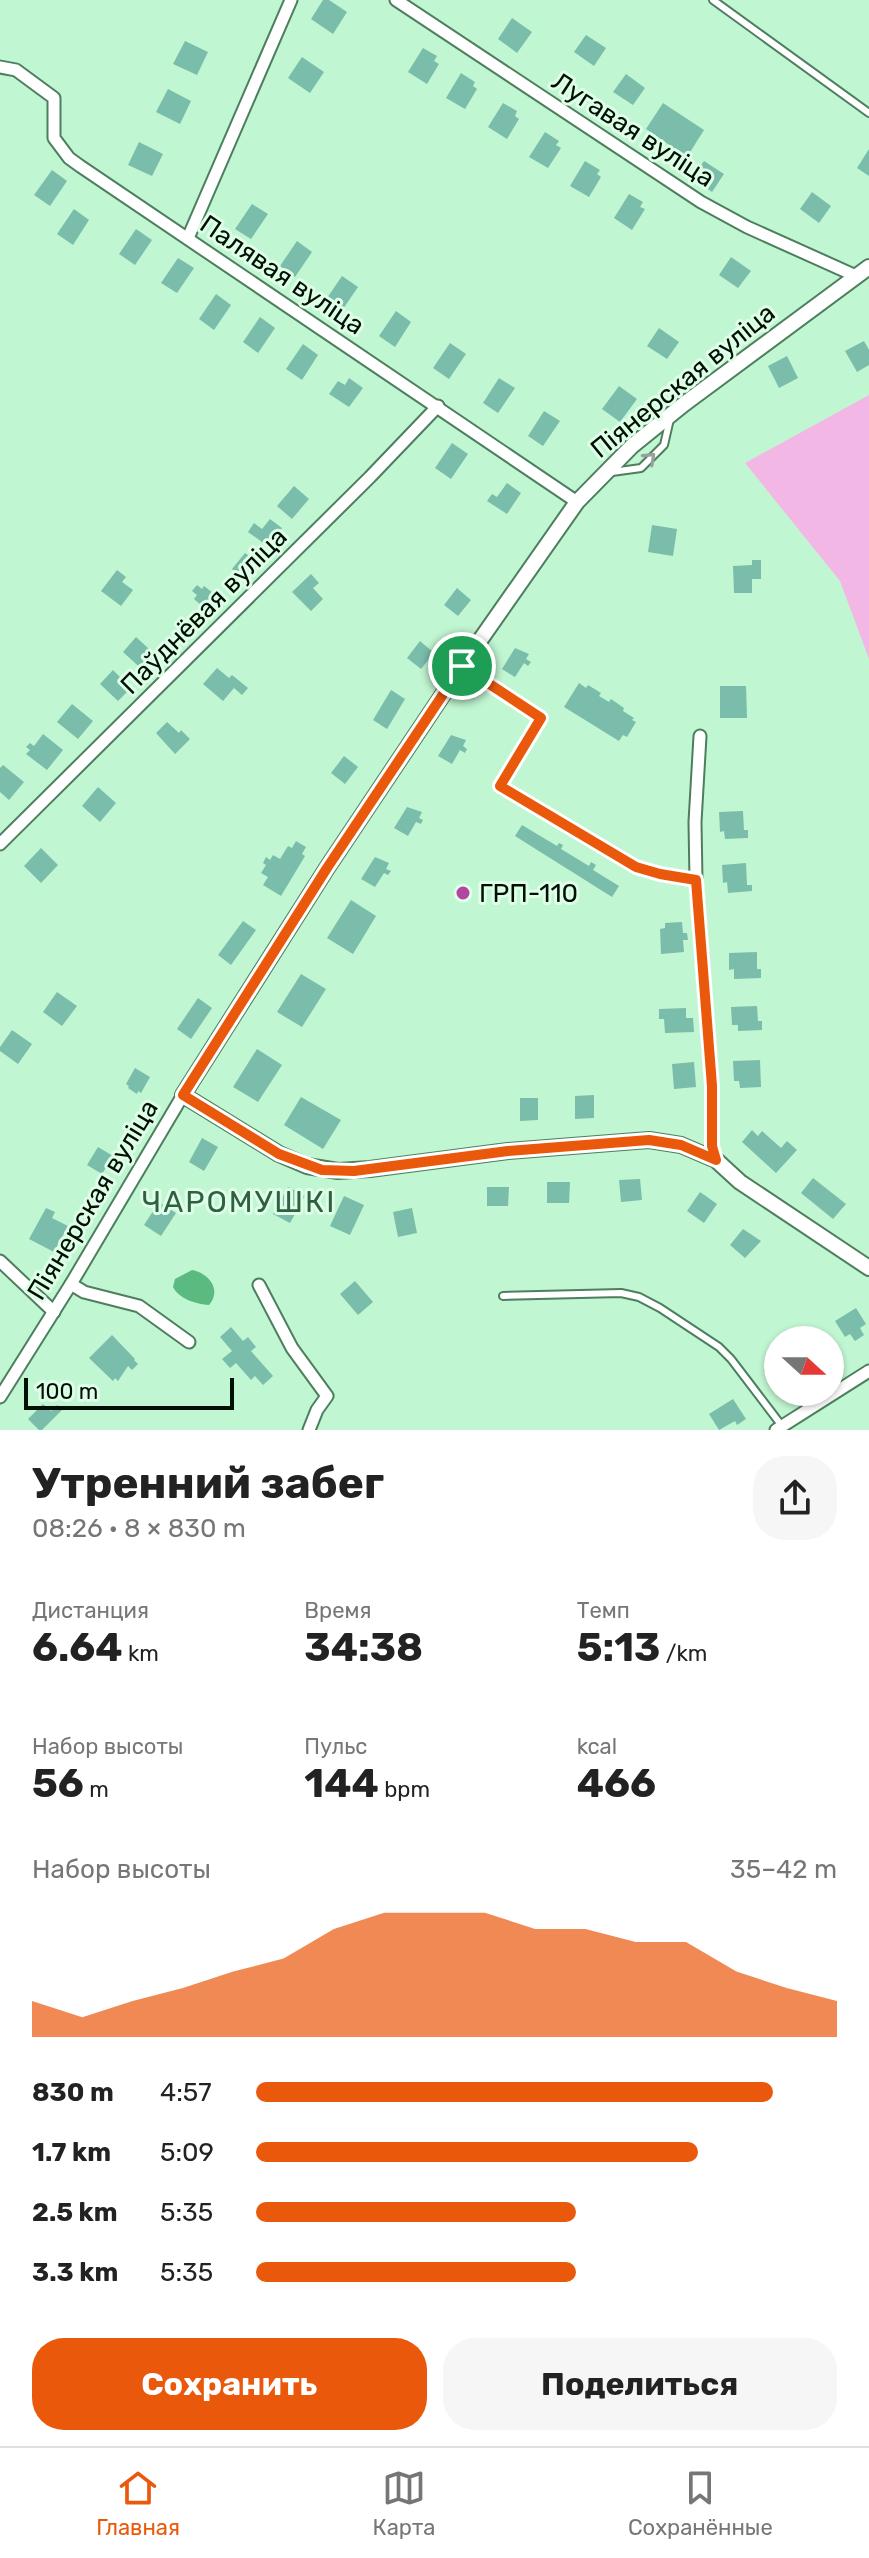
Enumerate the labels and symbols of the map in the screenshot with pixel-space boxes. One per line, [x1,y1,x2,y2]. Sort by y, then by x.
street label: Лугавая вуліца [546,66,720,194]
street label: Палявая вуліца [194,209,370,341]
street label: Піянерская вуліца [585,297,781,465]
one-way arrow [641,453,655,468]
street label: Паўднёвая вуліца [114,521,294,701]
pin [428,632,496,700]
place label: ГРП-110 [479,878,578,909]
marker: ГРП-110 [454,884,472,902]
street label: Піянерская вуліца [21,1094,165,1306]
district label: ЧАРОМУШКІ [142,1184,336,1220]
north arrow [764,1326,844,1406]
scale bar [24,1374,234,1410]

